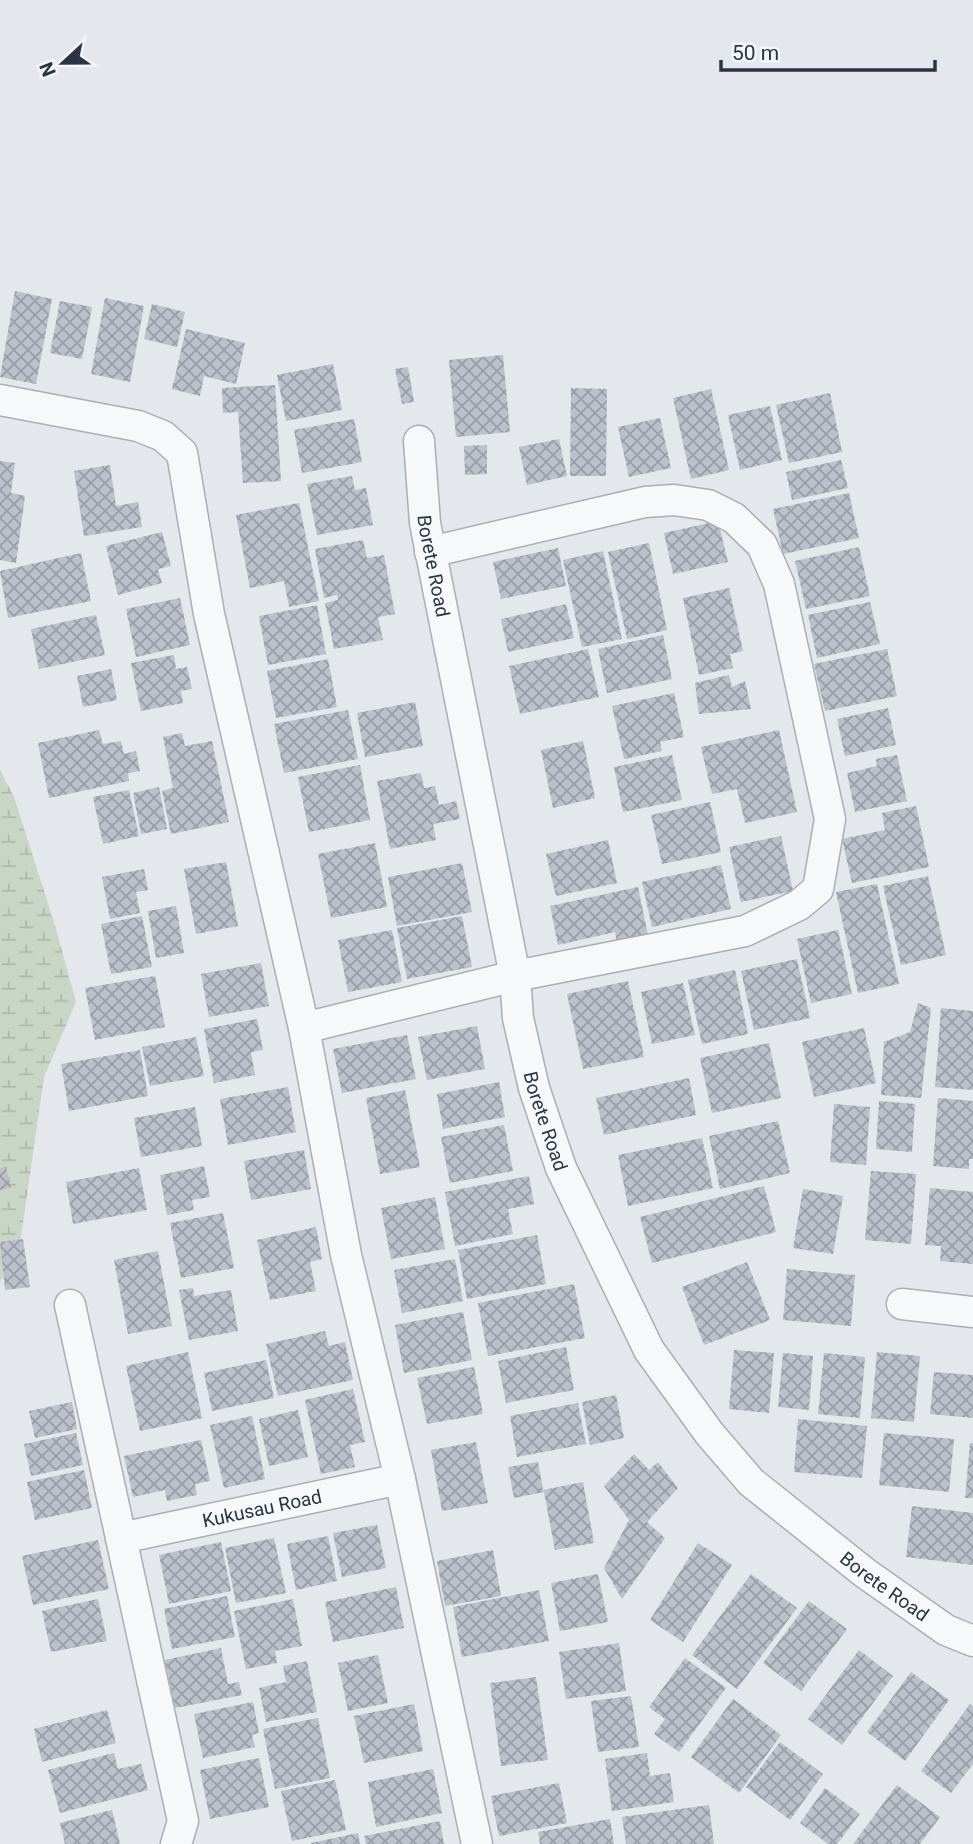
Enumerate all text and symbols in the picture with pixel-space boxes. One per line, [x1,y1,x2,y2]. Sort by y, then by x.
north arrow [28,28,98,98]
scale bar [721,28,934,72]
text: 50 m [732,41,779,65]
text: N [35,59,61,80]
street label: Borete Road [413,514,455,619]
street label: Borete Road [519,1069,573,1174]
street label: Kukusau Road [200,1484,324,1532]
street label: Borete Road [836,1546,933,1626]

